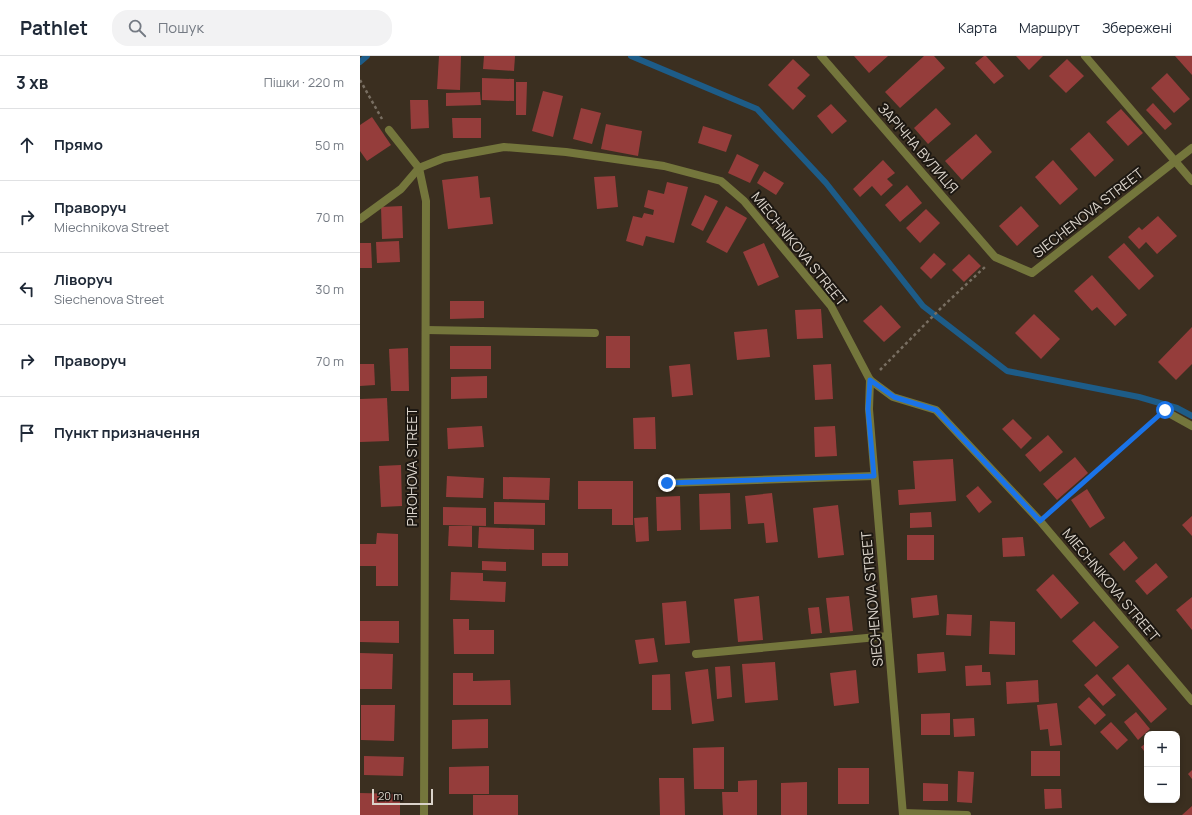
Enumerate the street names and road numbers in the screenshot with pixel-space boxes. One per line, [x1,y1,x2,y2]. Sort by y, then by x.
street label: ЗАРІЧНА ВУЛИЦЯ [874,99,963,197]
street label: SIECHENOVA STREET [1028,163,1147,262]
street label: MIECHNIKOVA STREET [747,188,852,310]
street label: PIROHOVA STREET [402,407,421,527]
street label: MIECHNIKOVA STREET [1058,524,1165,646]
street label: SIECHENOVA STREET [856,530,887,667]

